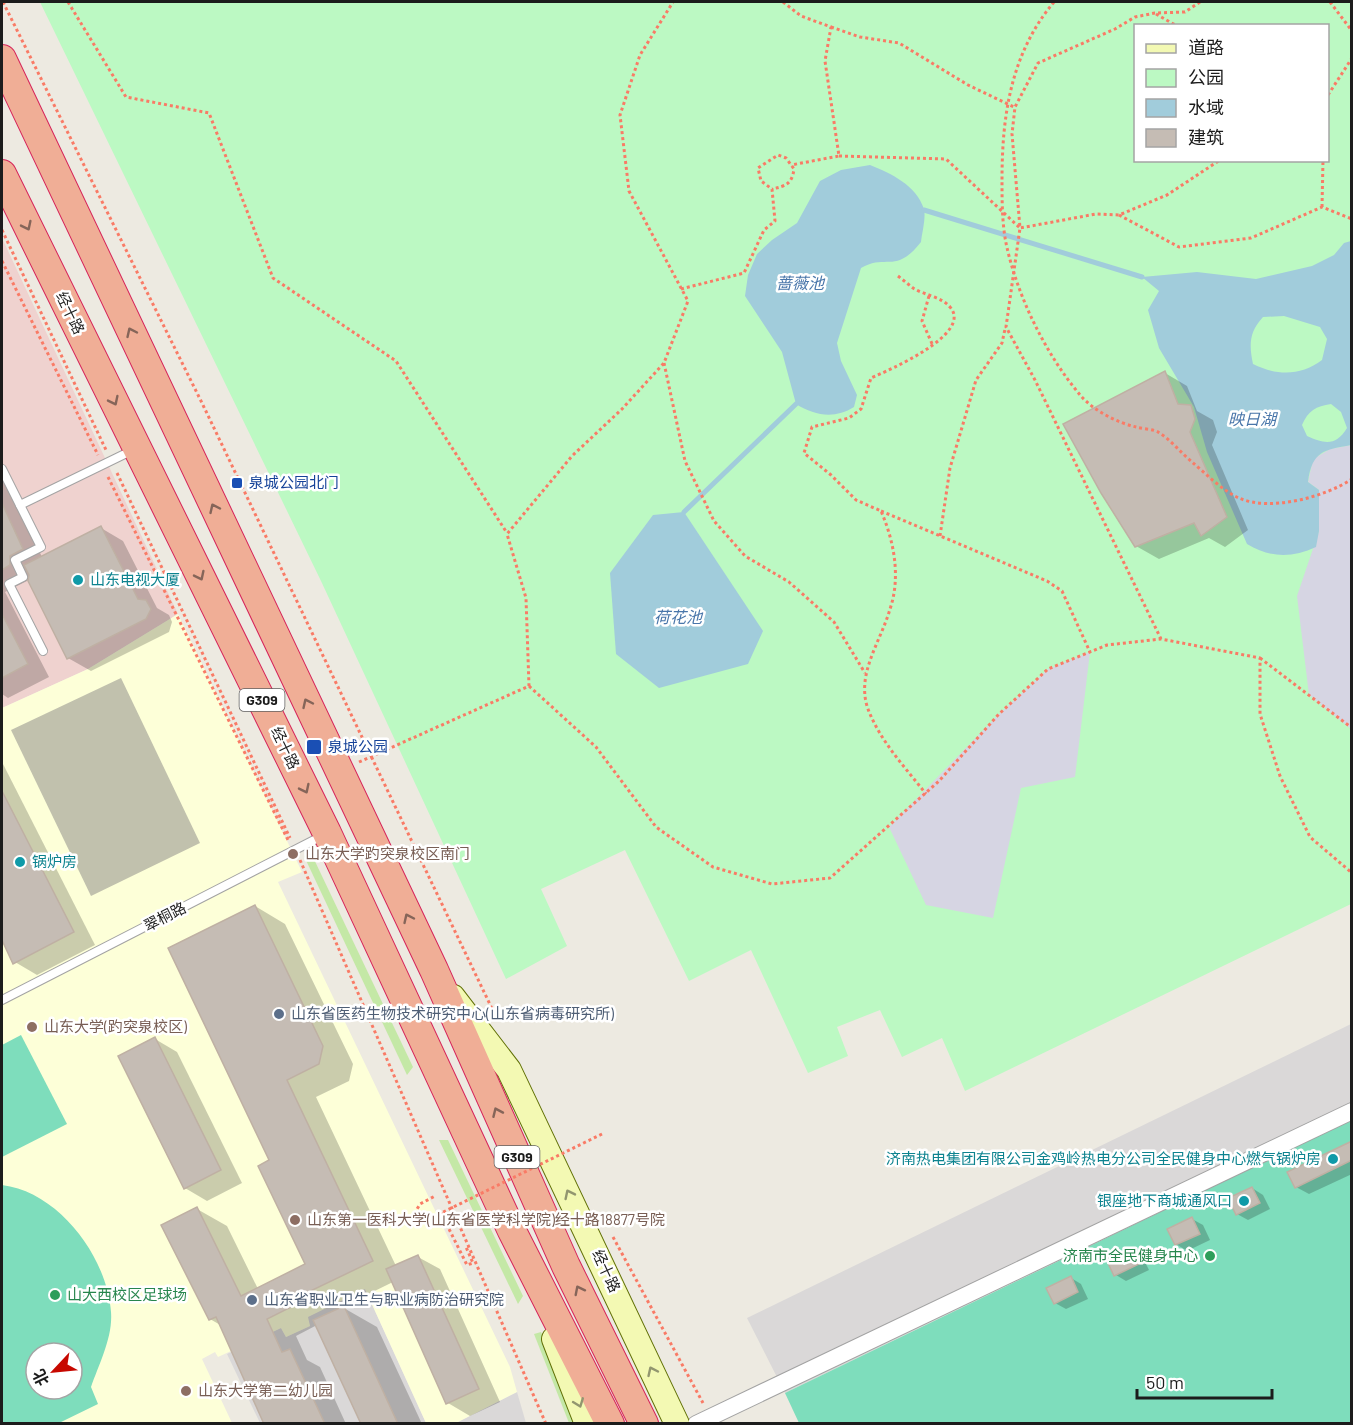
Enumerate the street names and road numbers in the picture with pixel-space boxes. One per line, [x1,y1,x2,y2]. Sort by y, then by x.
street label: 经十路 [53,288,89,337]
road number: G309 [240,689,284,711]
street label: 经十路 [268,723,304,772]
street label: 翠桐路 [140,898,189,934]
road number: G309 [494,1146,540,1168]
street label: 经十路 [589,1246,625,1295]

